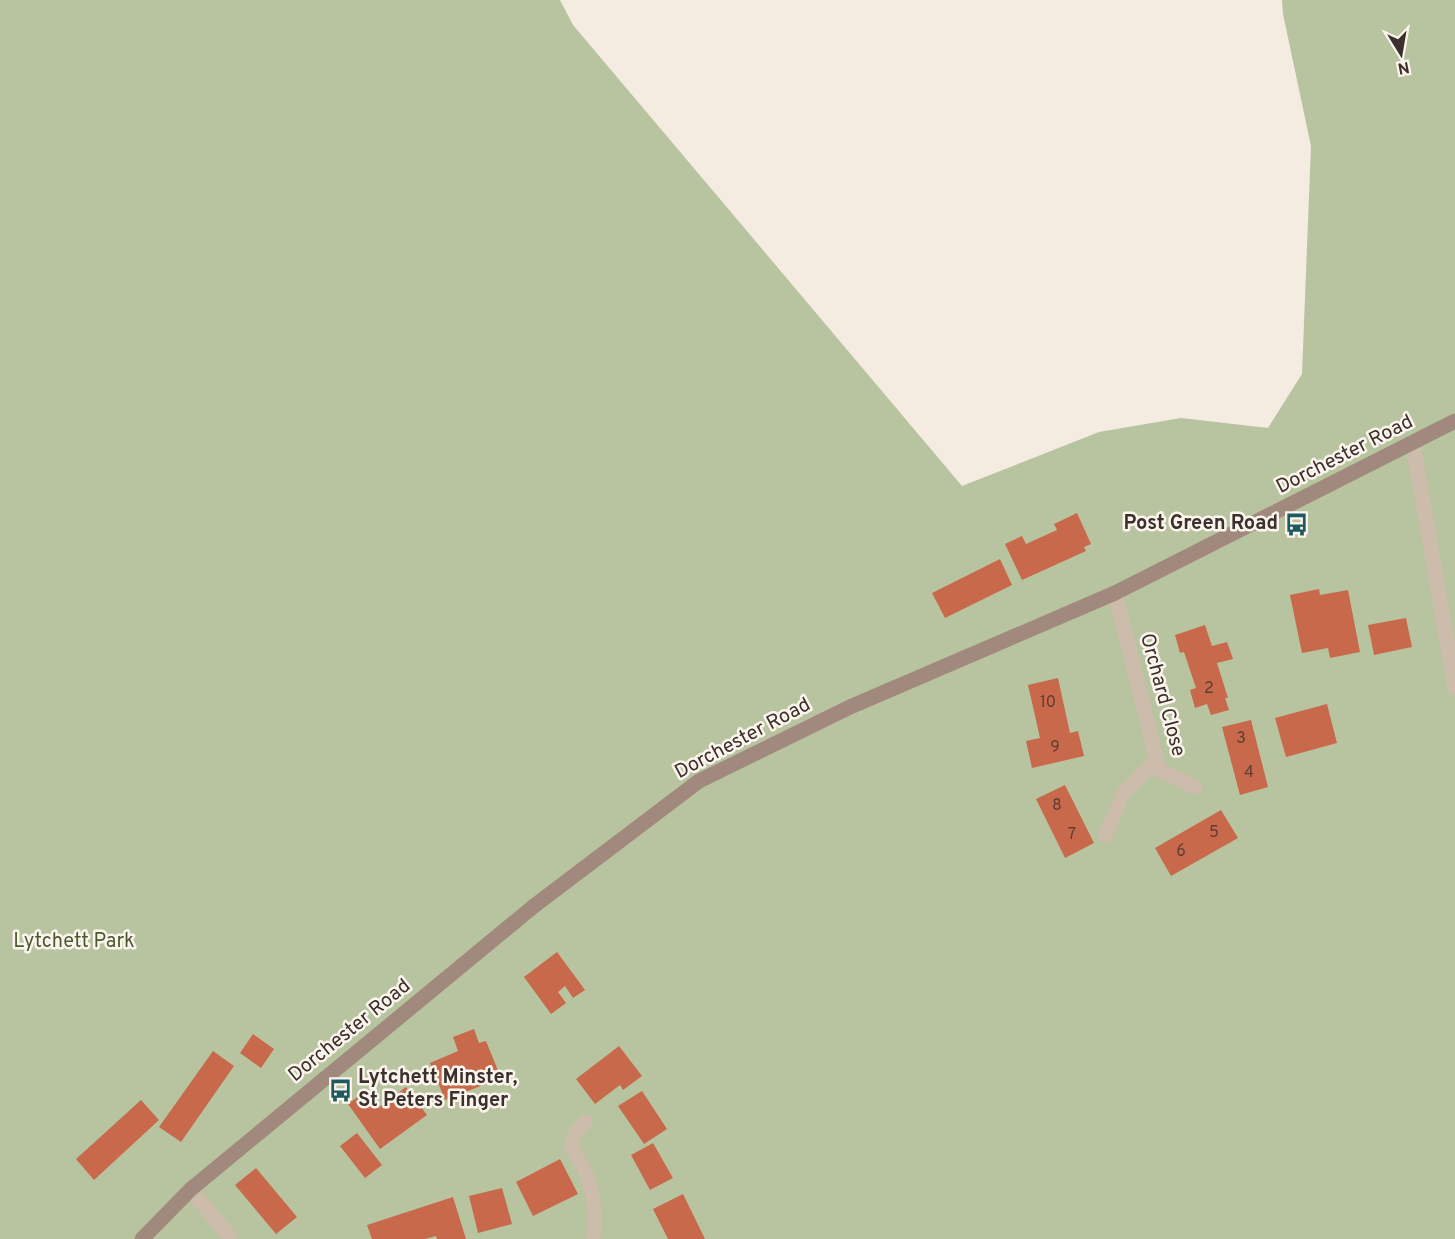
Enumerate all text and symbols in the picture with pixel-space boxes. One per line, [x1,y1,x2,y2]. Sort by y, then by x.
north arrow [1371,24,1431,84]
text: N [1396,56,1411,78]
street label: Dorchester Road [1272,409,1418,501]
place label: Post Green Road [1124,511,1278,537]
bus stop icon: Post Green Road [1283,511,1309,537]
street label: Orchard Close [1133,631,1191,759]
house number: 2 [1204,679,1214,699]
street label: Dorchester Road [671,692,815,786]
house number: 10 [1040,693,1056,713]
house number: 3 [1236,729,1246,749]
house number: 9 [1050,738,1060,758]
house number: 4 [1244,763,1254,783]
house number: 8 [1052,796,1062,816]
house number: 5 [1209,823,1219,843]
house number: 7 [1068,825,1076,845]
house number: 6 [1176,842,1186,862]
park label: Lytchett Park [13,929,135,955]
street label: Dorchester Road [283,974,417,1088]
place label: Lytchett Minster, St Peters Finger [358,1065,517,1114]
bus stop icon: Lytchett Minster, St Peters Finger [327,1077,353,1103]

